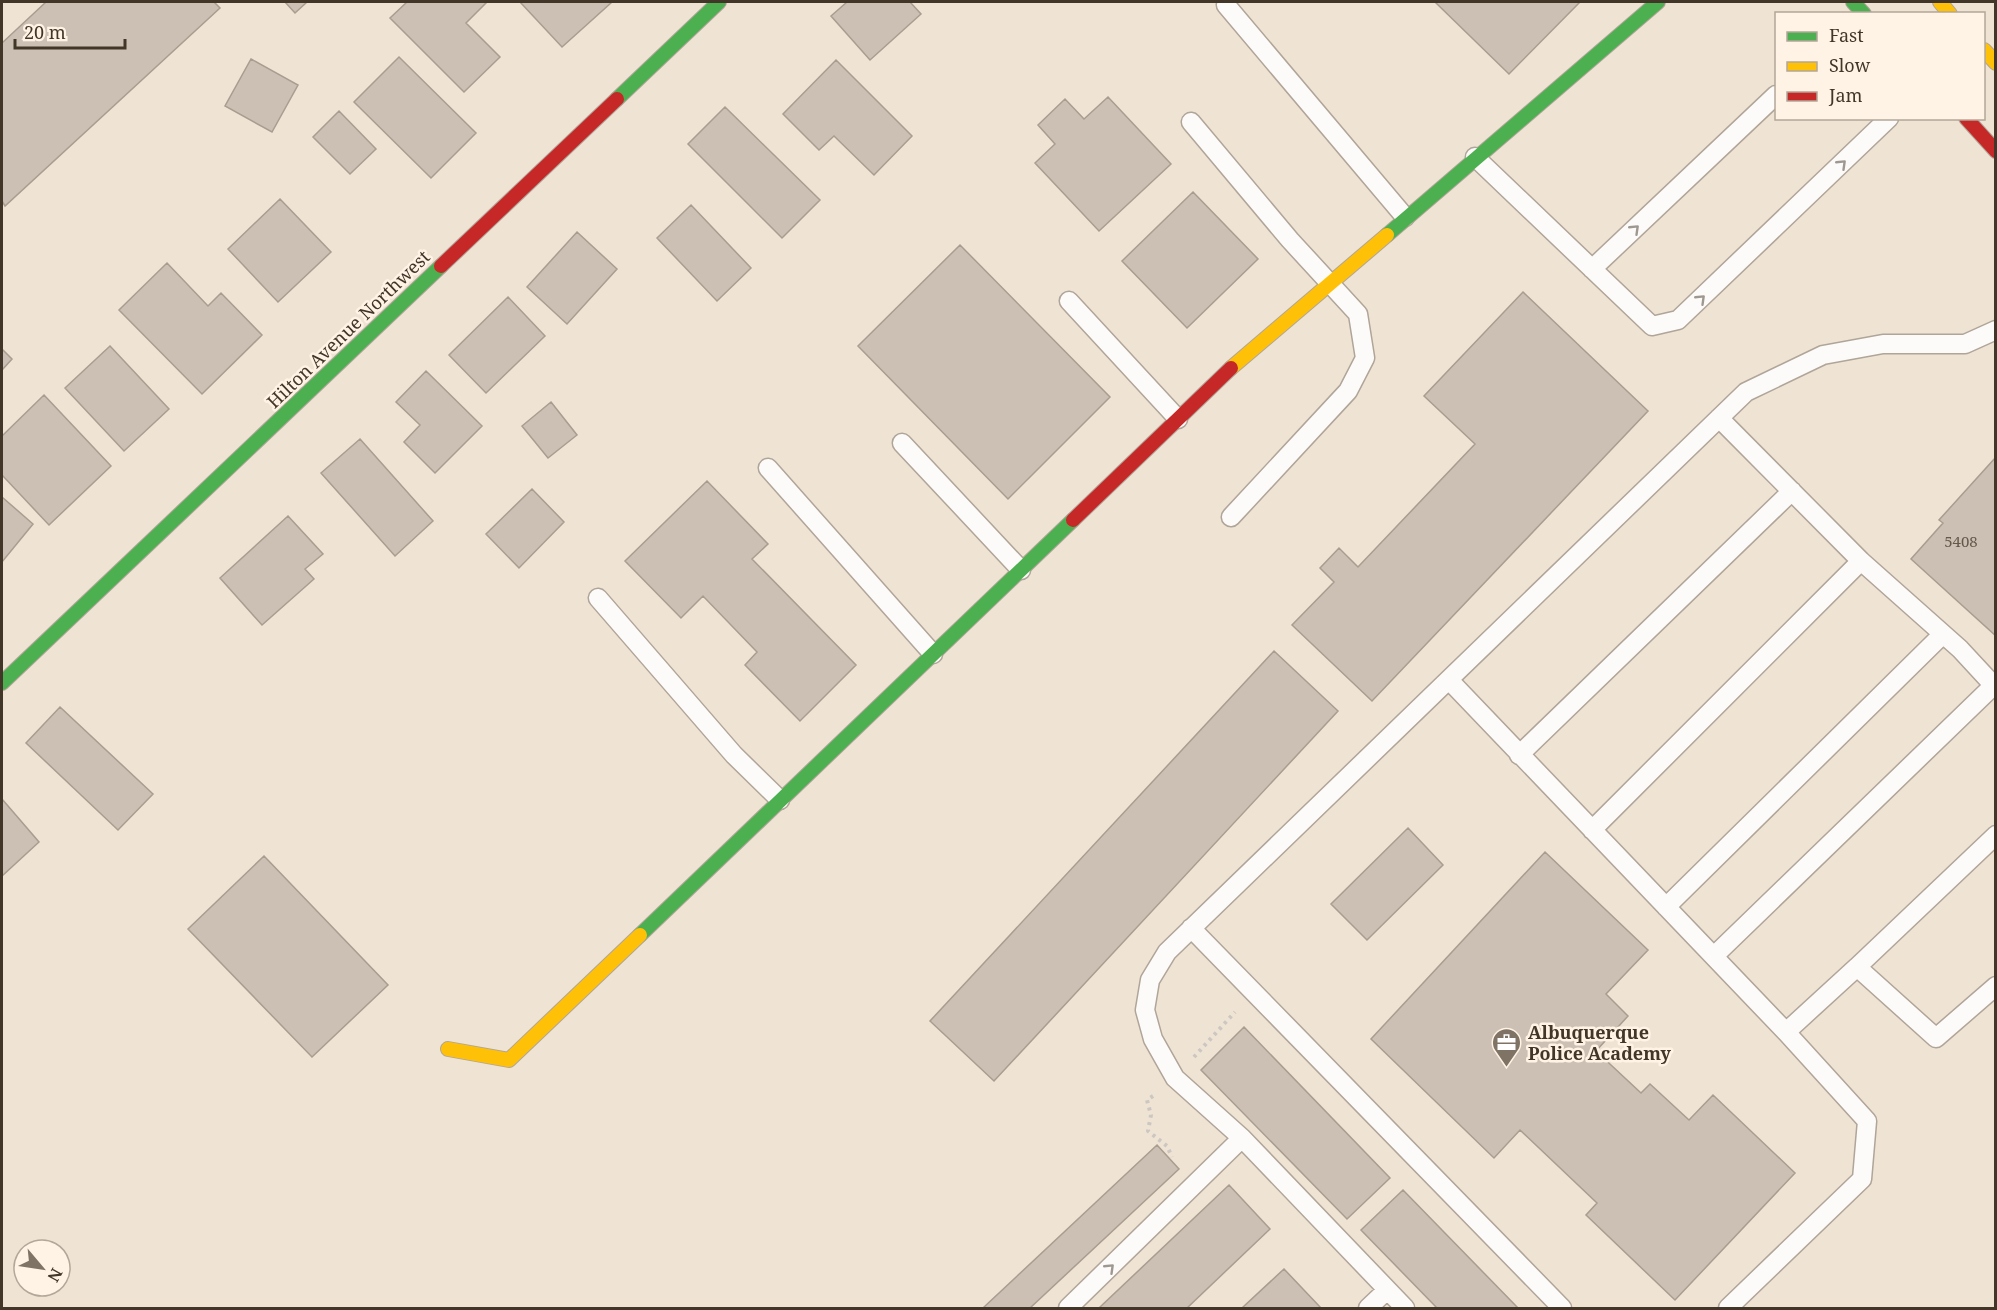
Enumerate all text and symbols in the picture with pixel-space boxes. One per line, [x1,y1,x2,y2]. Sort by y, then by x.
scale bar [15,12,124,50]
legend [1775,12,1985,120]
text: 20 m [24,20,66,44]
text: Fast [1829,23,1864,47]
text: Slow [1829,53,1871,77]
text: Jam [1828,83,1863,107]
one-way arrow [1834,160,1845,171]
one-way arrow [1628,225,1638,236]
street label: Hilton Avenue Northwest [261,245,435,413]
one-way arrow [1693,295,1704,306]
house number: 5408 [1944,531,1978,551]
place label: Albuquerque Police Academy [1528,1020,1672,1065]
office icon: Albuquerque Police Academy [1491,1026,1523,1068]
north arrow [12,1238,72,1298]
text: N [42,1264,68,1286]
one-way arrow [1103,1264,1114,1275]

